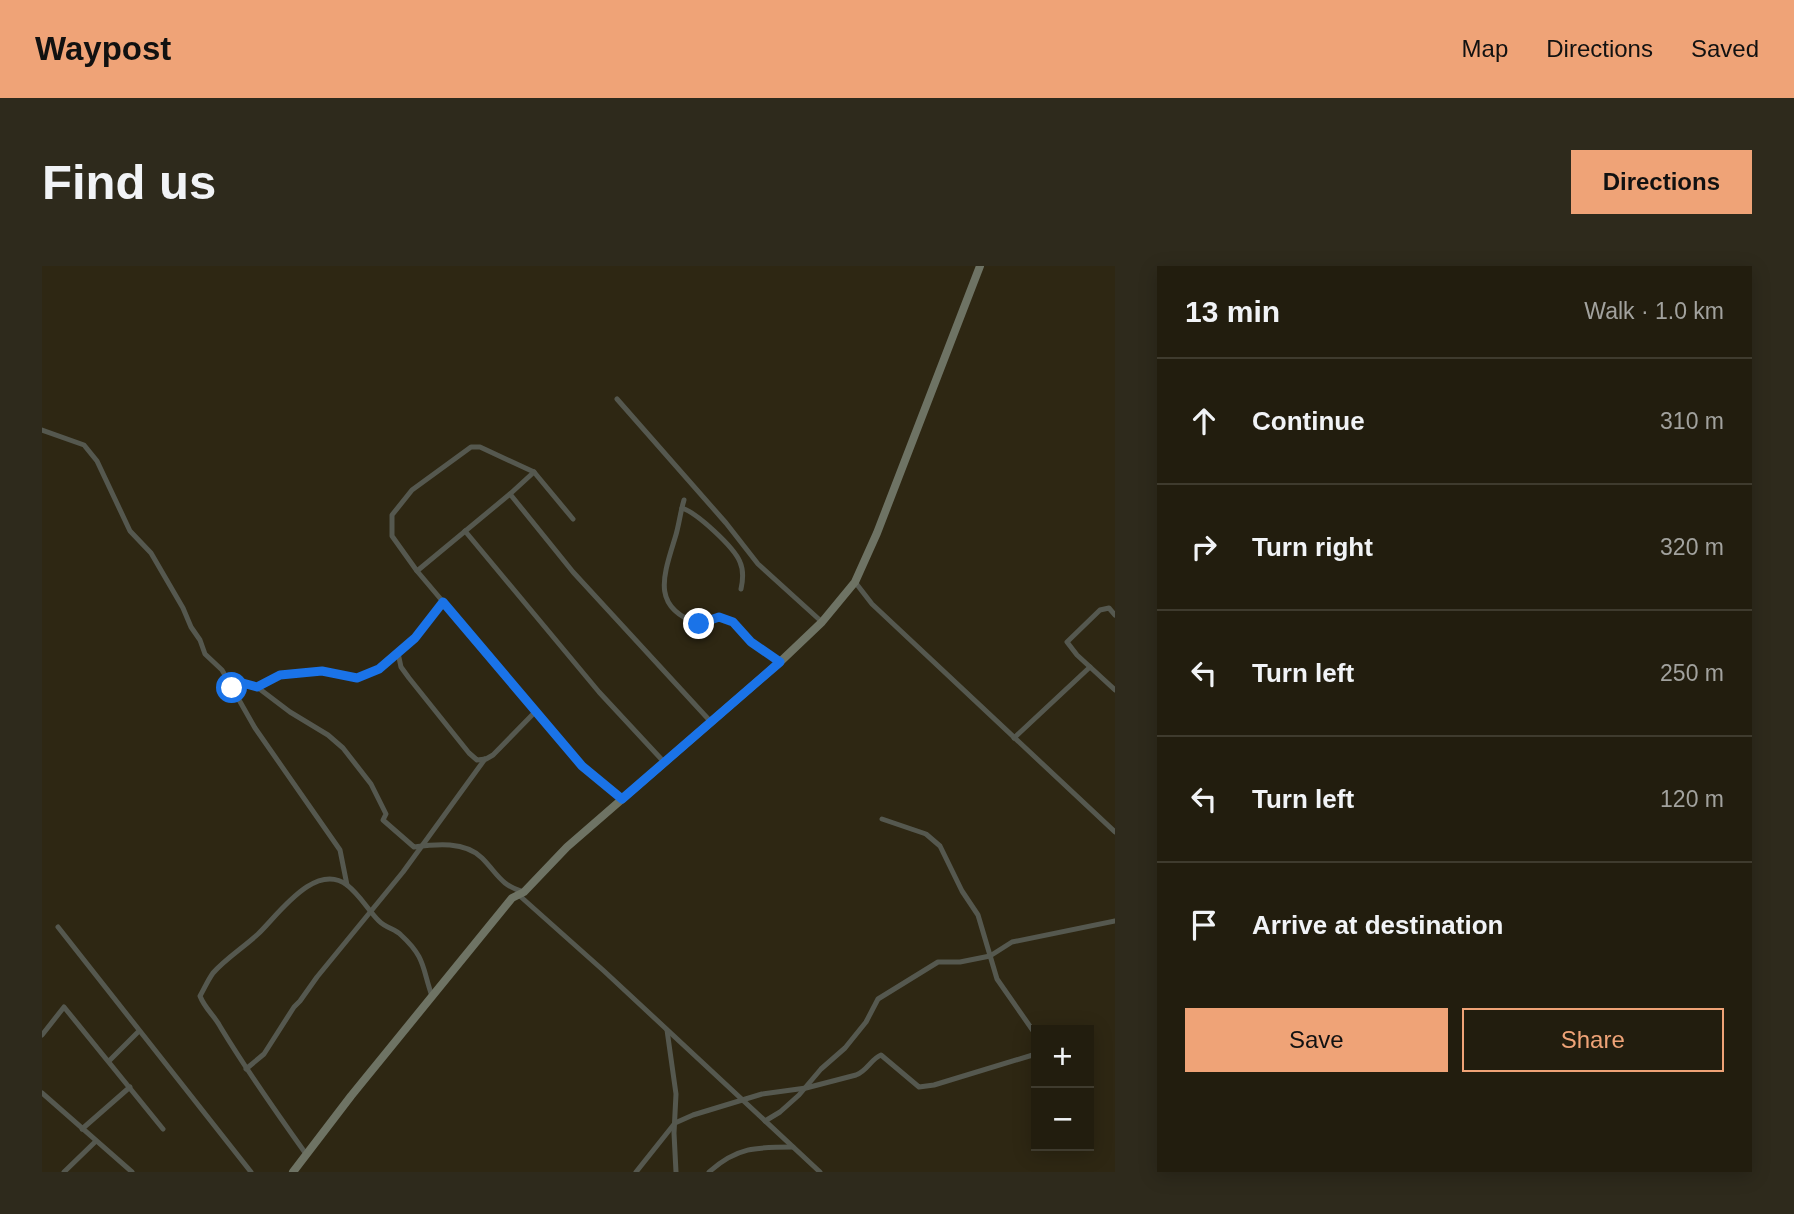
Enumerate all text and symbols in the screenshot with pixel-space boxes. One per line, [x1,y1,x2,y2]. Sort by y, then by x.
text: Waypost [35,30,171,67]
text: Map [1462,35,1508,62]
text: Directions [1546,35,1653,62]
text: Saved [1691,35,1759,62]
button: Directions [1571,150,1752,214]
text: Find us [42,155,216,209]
text: 13 min [1185,295,1280,328]
text: Walk · 1.0 km [1584,298,1724,324]
icon: ahead [1185,402,1223,440]
text: Continue [1252,406,1365,436]
text: 310 m [1660,408,1724,434]
icon: right [1185,528,1223,566]
text: Turn right [1252,532,1373,562]
text: 320 m [1660,534,1724,560]
route end [683,608,714,639]
icon: left [1185,654,1223,692]
text: Turn left [1252,658,1354,688]
text: 250 m [1660,660,1724,686]
route start [216,672,247,703]
icon: left [1185,780,1223,818]
text: Turn left [1252,784,1354,814]
text: 120 m [1660,786,1724,812]
icon: arrive [1185,906,1223,944]
text: Arrive at destination [1252,910,1503,940]
button: Save [1185,1008,1448,1072]
button: Share [1462,1008,1724,1072]
map controls [1031,1025,1094,1151]
button: + [1031,1025,1094,1088]
button: − [1031,1088,1094,1151]

